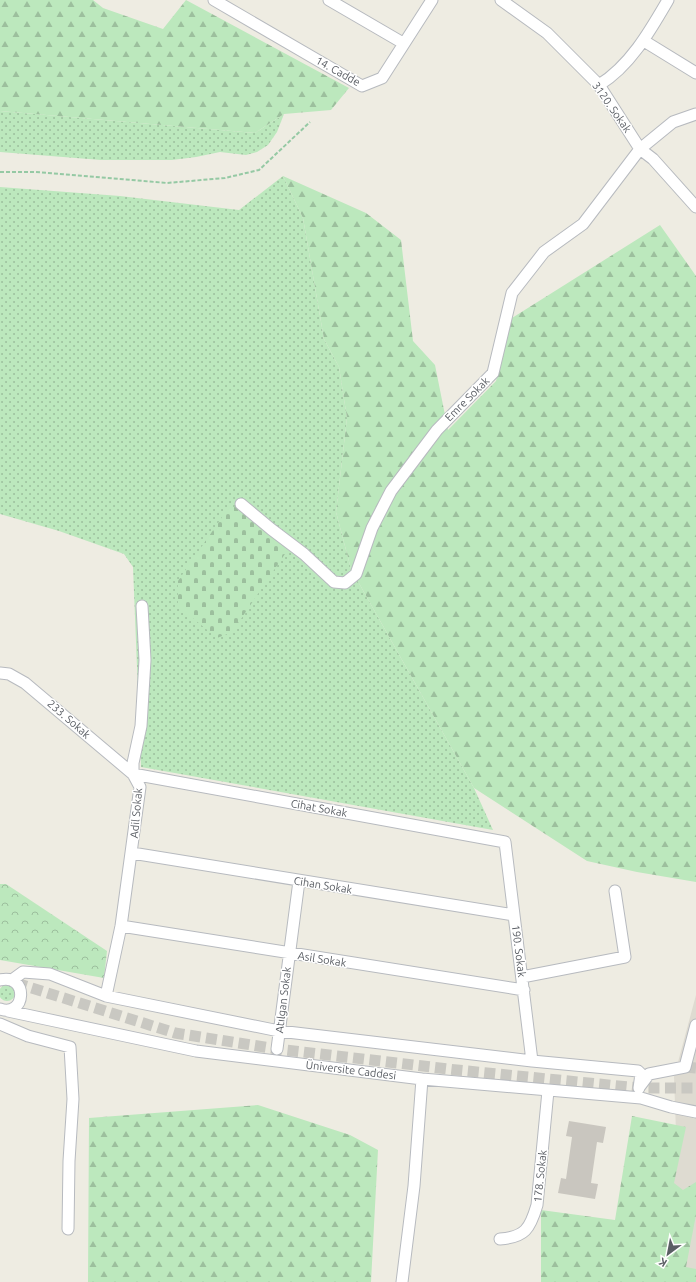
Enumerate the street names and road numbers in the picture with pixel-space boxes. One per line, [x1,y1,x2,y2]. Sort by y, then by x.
street label: 14. Cadde [314,54,362,88]
street label: 3120. Sokak [590,79,634,135]
street label: Emre Sokak [442,374,492,424]
street label: 233. Sokak [45,697,93,741]
street label: Adil Sokak [128,787,144,839]
street label: Cihat Sokak [290,797,349,819]
street label: Cihan Sokak [293,874,354,896]
street label: 190. Sokak [510,924,528,978]
street label: Asil Sokak [297,949,348,969]
street label: Atılgan Sokak [273,966,293,1034]
street label: Üniversite Caddesi [305,1058,397,1082]
street label: 178. Sokak [531,1149,549,1203]

